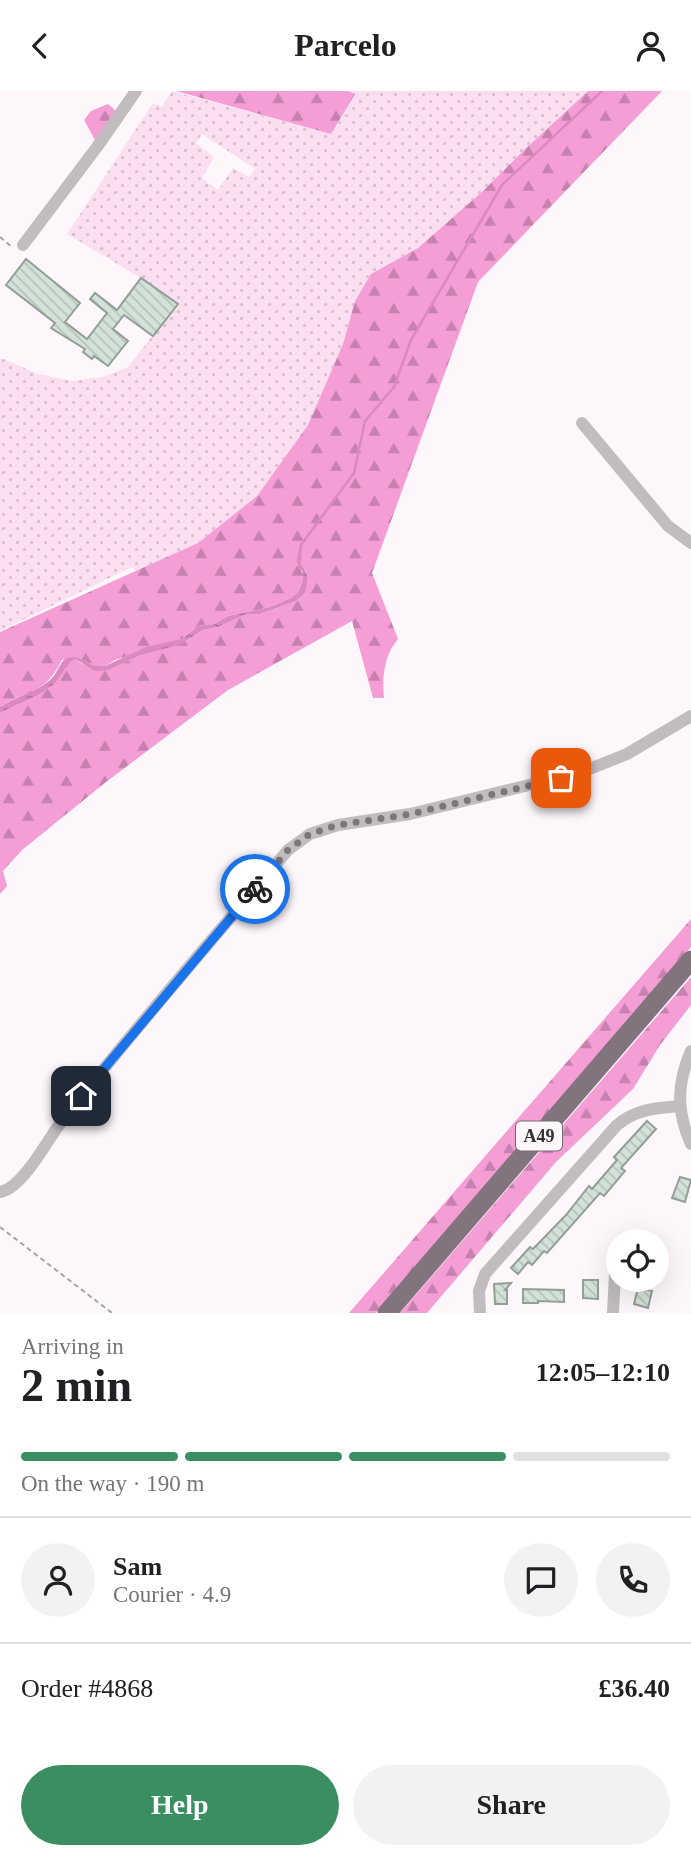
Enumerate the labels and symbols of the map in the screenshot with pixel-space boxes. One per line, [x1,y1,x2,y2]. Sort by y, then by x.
pin [531,748,591,808]
courier [220,854,290,924]
pin [51,1066,111,1126]
road number: A49 [516,1121,562,1151]

